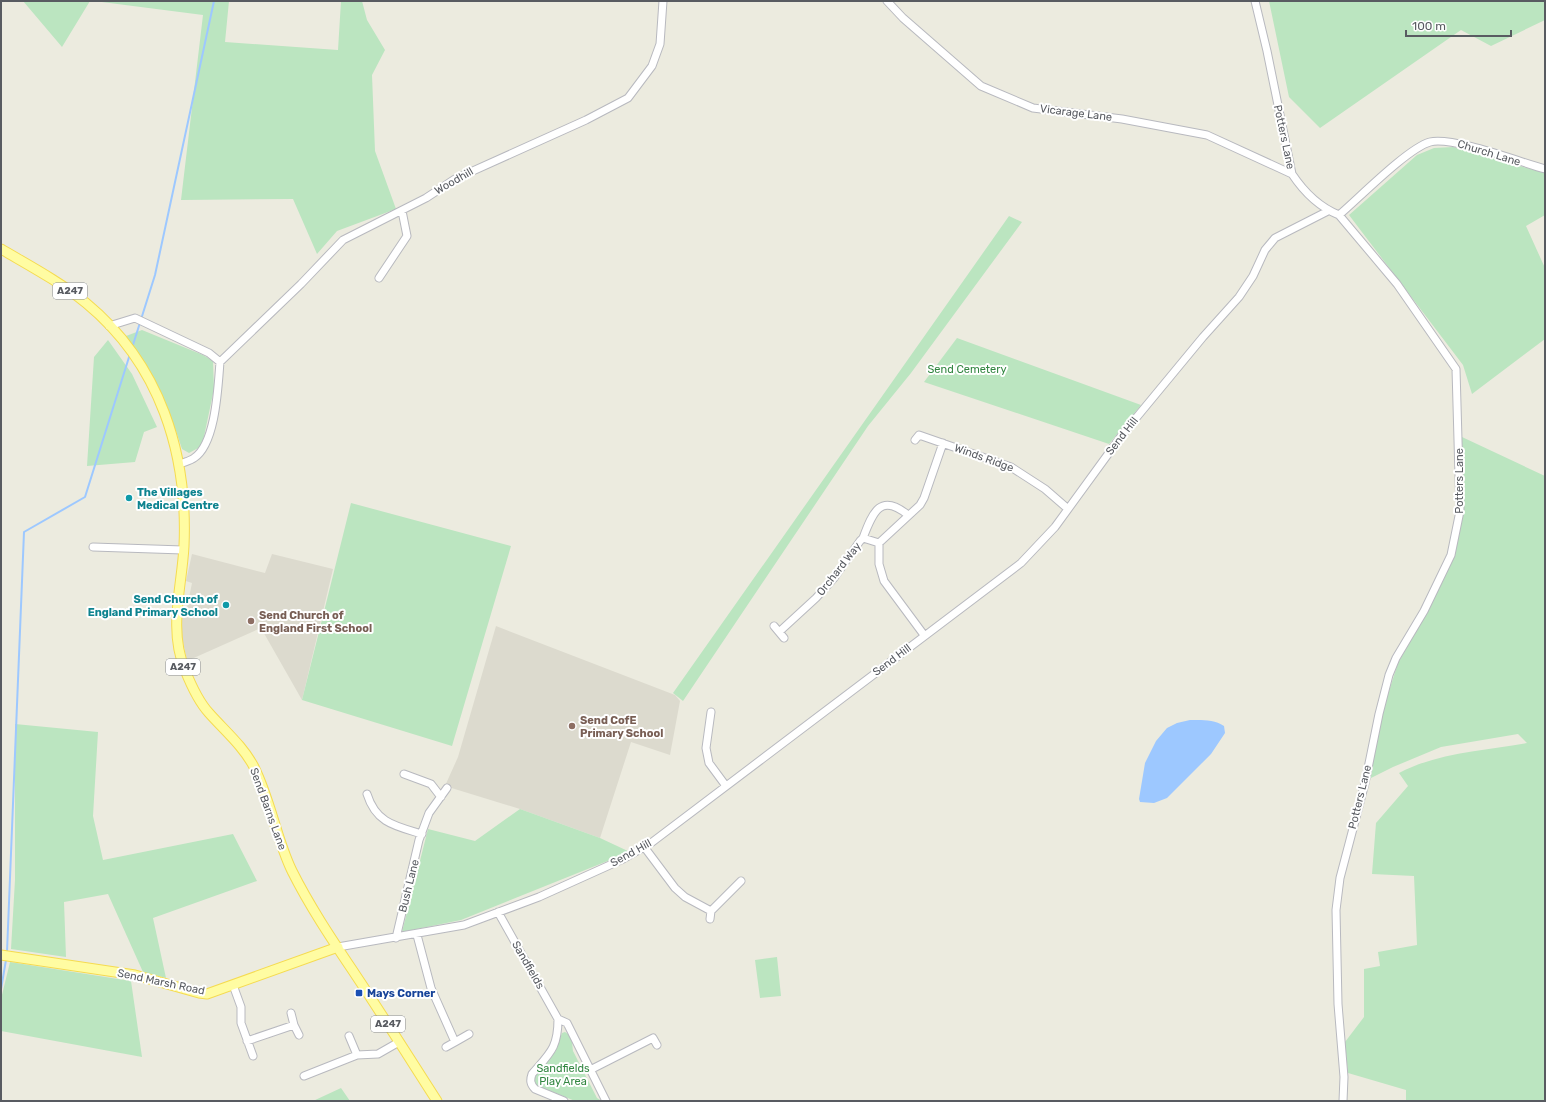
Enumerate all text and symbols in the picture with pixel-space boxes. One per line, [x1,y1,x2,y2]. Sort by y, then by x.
scale bar [1406,12,1511,38]
text: 100 m [1412,19,1446,33]
street label: Vicarage Lane [1039,102,1113,124]
street label: Potters Lane [1271,104,1297,170]
street label: Church Lane [1456,137,1522,169]
street label: Woodhill [432,165,476,197]
road number: A247 [53,283,87,299]
park label: Send Cemetery [927,363,1007,376]
street label: Send Hill [1103,414,1141,458]
street label: Winds Ridge [953,441,1015,475]
street label: Potters Lane [1453,448,1466,514]
place label: The Villages Medical Centre [137,486,220,512]
marker: The Villages Medical Centre [124,493,134,503]
street label: Orchard Way [814,540,864,598]
place label: Send Church of England Primary School [88,593,218,619]
marker: Send Church of England Primary School [221,600,231,610]
place label: Send Church of England First School [259,609,372,635]
marker: Send Church of England First School [246,616,256,626]
street label: Send Hill [870,641,914,679]
road number: A247 [166,659,200,675]
place label: Send CofE Primary School [580,714,663,740]
marker: Send CofE Primary School [567,721,577,731]
street label: Potters Lane [1346,764,1374,830]
street label: Send Barns Lane [247,766,289,852]
street label: Send Hill [608,836,654,870]
street label: Bush Lane [396,858,422,914]
street label: Sandfields [509,939,547,992]
street label: Send Marsh Road [116,966,206,998]
place label: Mays Corner [367,987,435,1000]
marker: Mays Corner [354,988,364,998]
road number: A247 [371,1016,405,1032]
park label: Sandfields Play Area [536,1062,590,1088]

